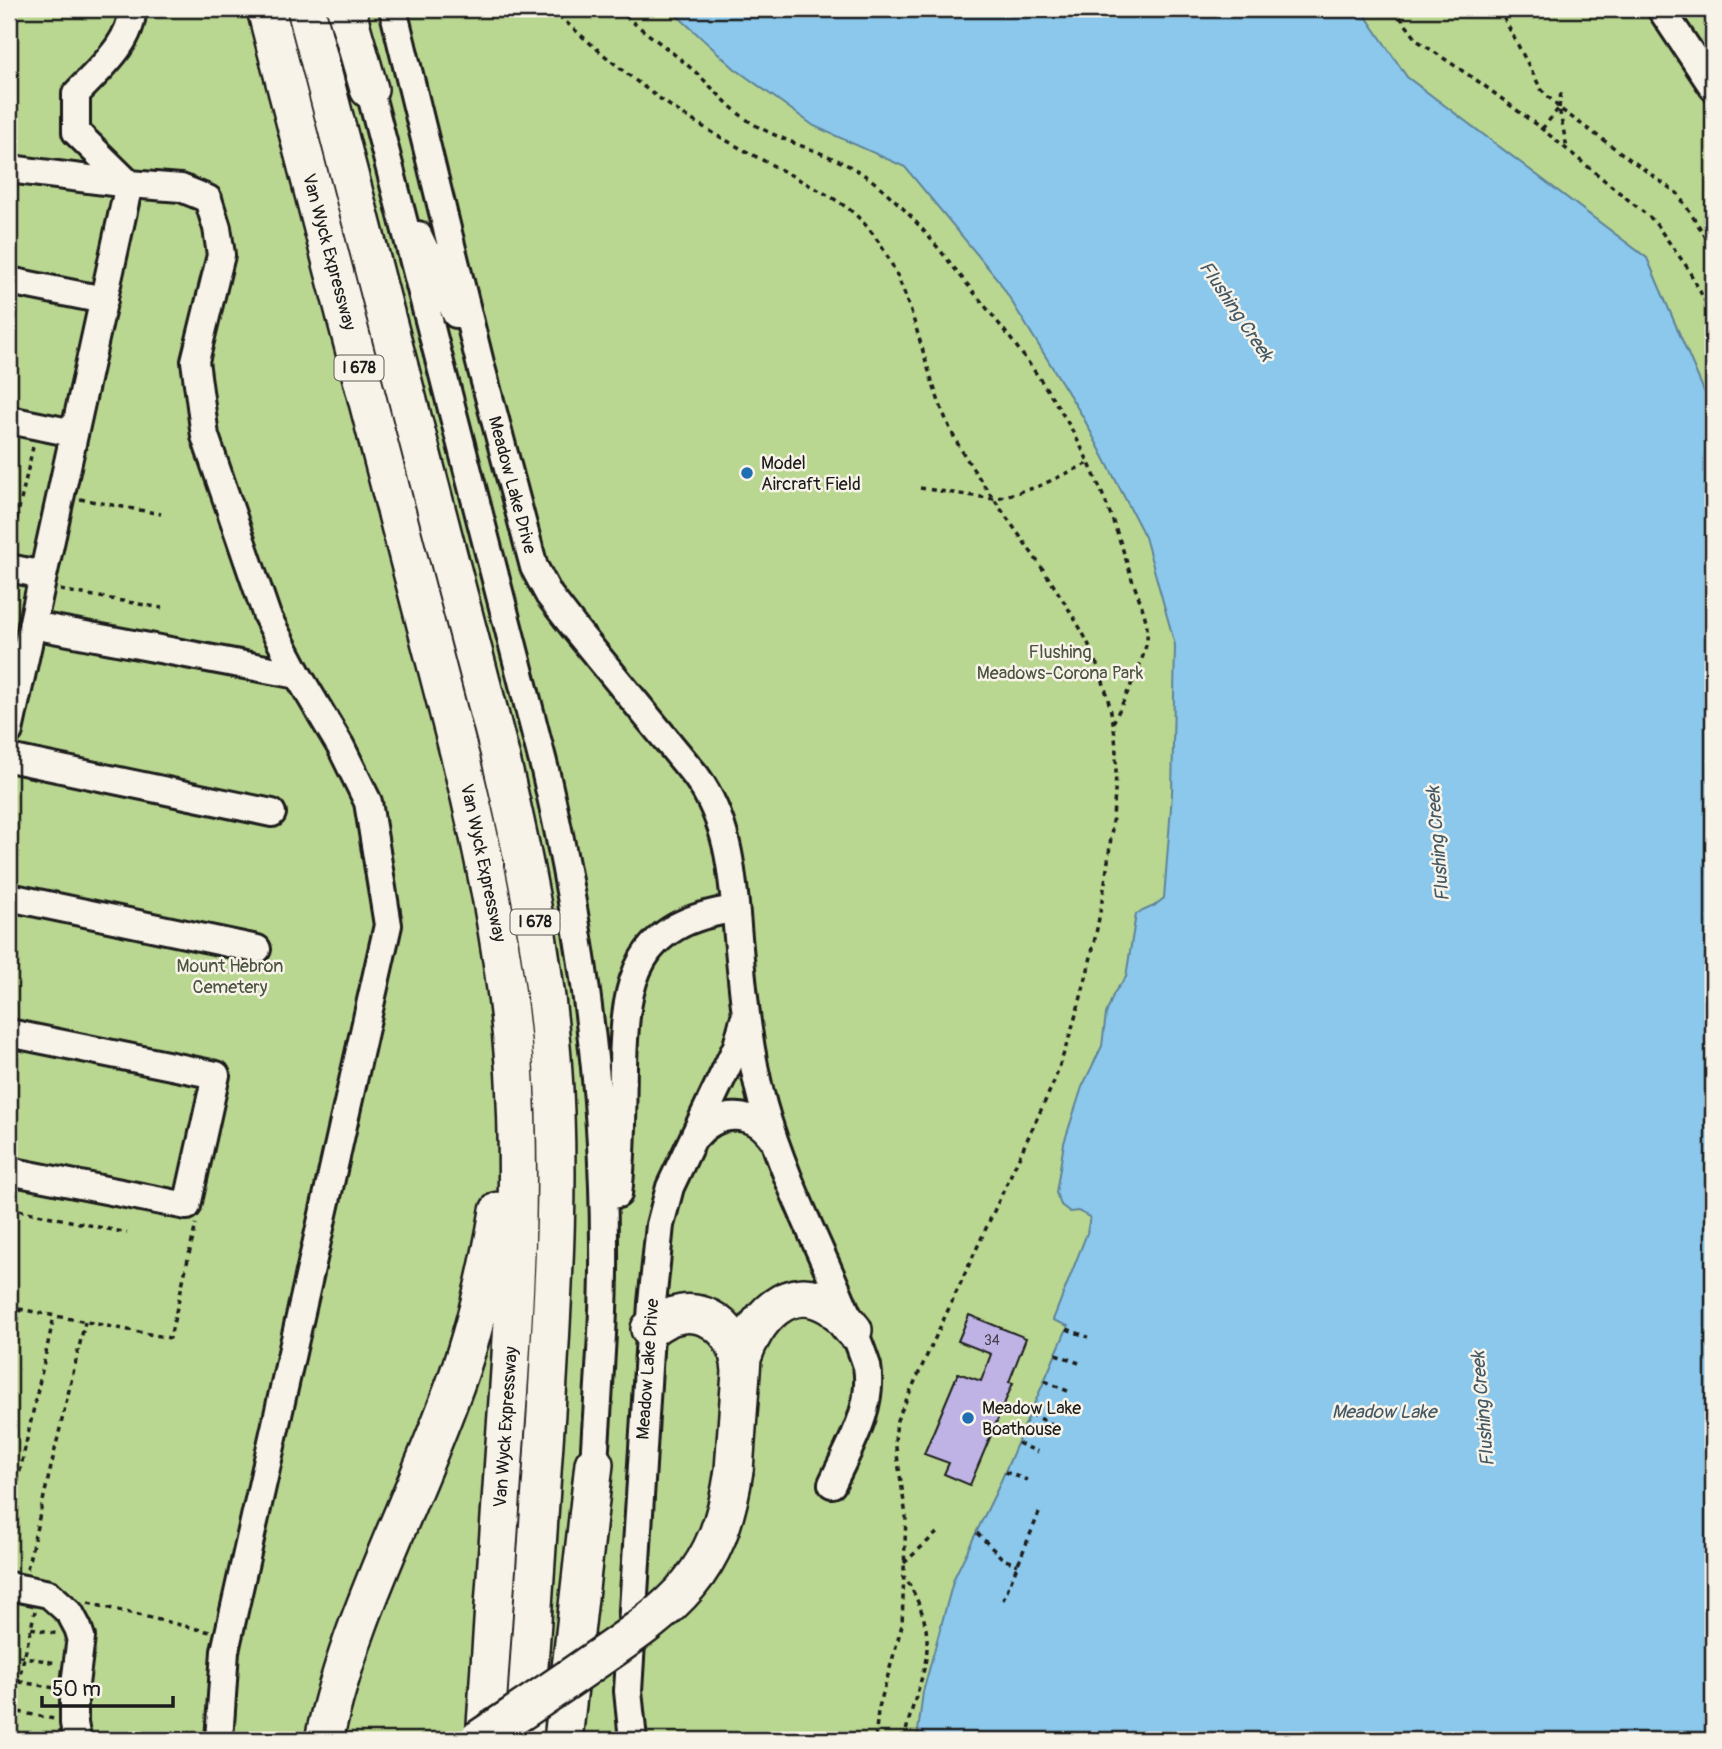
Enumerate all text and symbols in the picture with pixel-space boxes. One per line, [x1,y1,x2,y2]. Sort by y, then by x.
street label: Van Wyck Expressway [297,171,361,333]
water label: Flushing Creek [1194,256,1279,367]
road number: I 678 [334,356,384,380]
street label: Meadow Lake Drive [483,414,541,556]
place label: Model Aircraft Field [761,452,861,496]
marker: Model Aircraft Field [739,465,755,481]
park label: Flushing Meadows-Corona Park [977,641,1144,685]
street label: Van Wyck Expressway [455,782,511,945]
water label: Flushing Creek [1421,783,1455,903]
road number: I 678 [510,910,560,934]
park label: Mount Hebron Cemetery [177,955,283,999]
street label: Meadow Lake Drive [632,1298,664,1440]
house number: 34 [984,1332,1000,1349]
street label: Van Wyck Expressway [489,1345,523,1508]
water label: Flushing Creek [1466,1348,1500,1468]
place label: Meadow Lake Boathouse [982,1397,1081,1441]
water label: Meadow Lake [1332,1400,1438,1424]
marker: Meadow Lake Boathouse [960,1410,976,1426]
scale bar [42,1665,173,1709]
text: 50 m [52,1676,101,1703]

